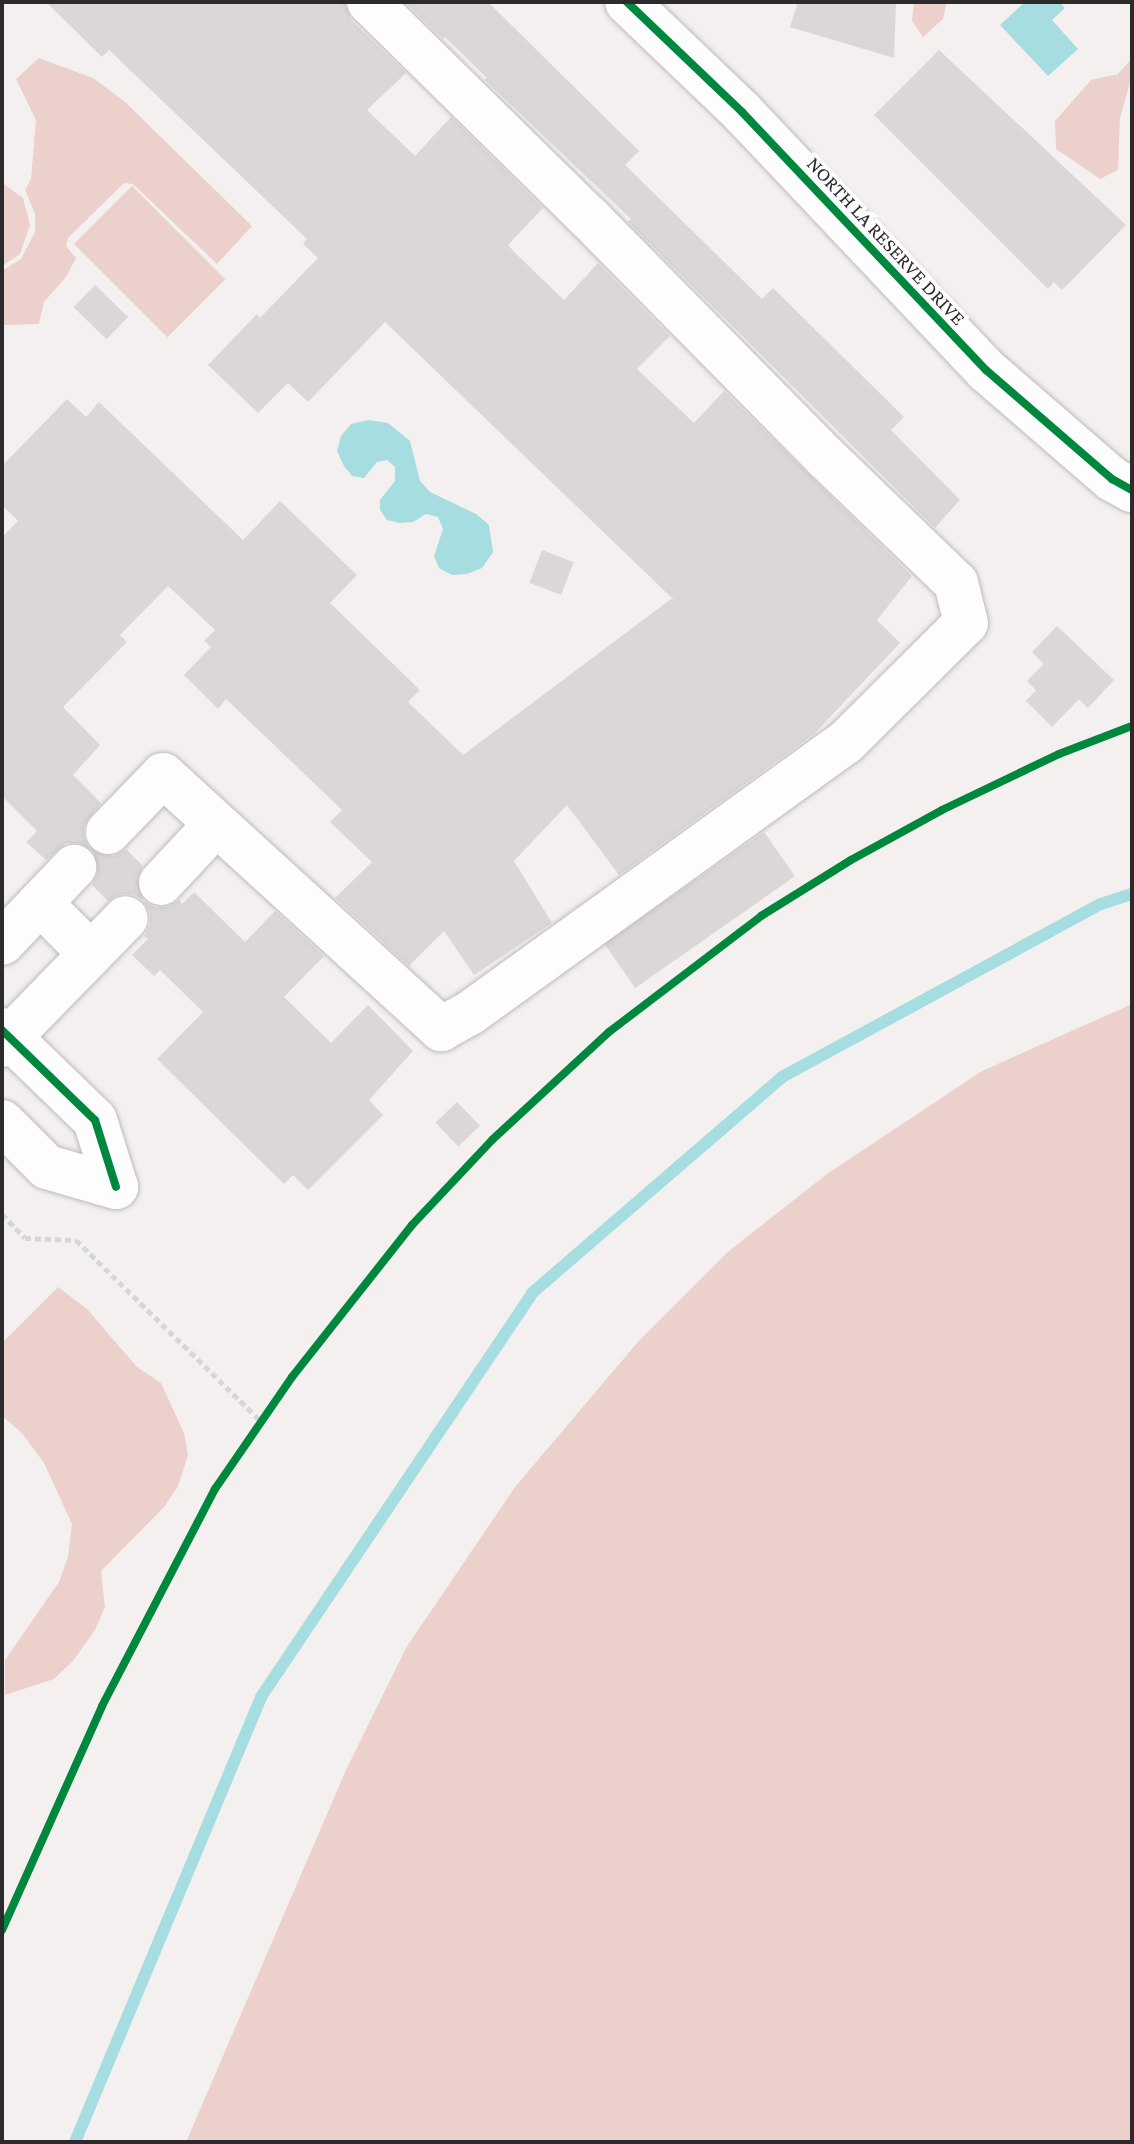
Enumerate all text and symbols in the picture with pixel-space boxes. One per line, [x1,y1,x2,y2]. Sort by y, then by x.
street label: NORTH LA RESERVE DRIVE [802,152,970,330]

